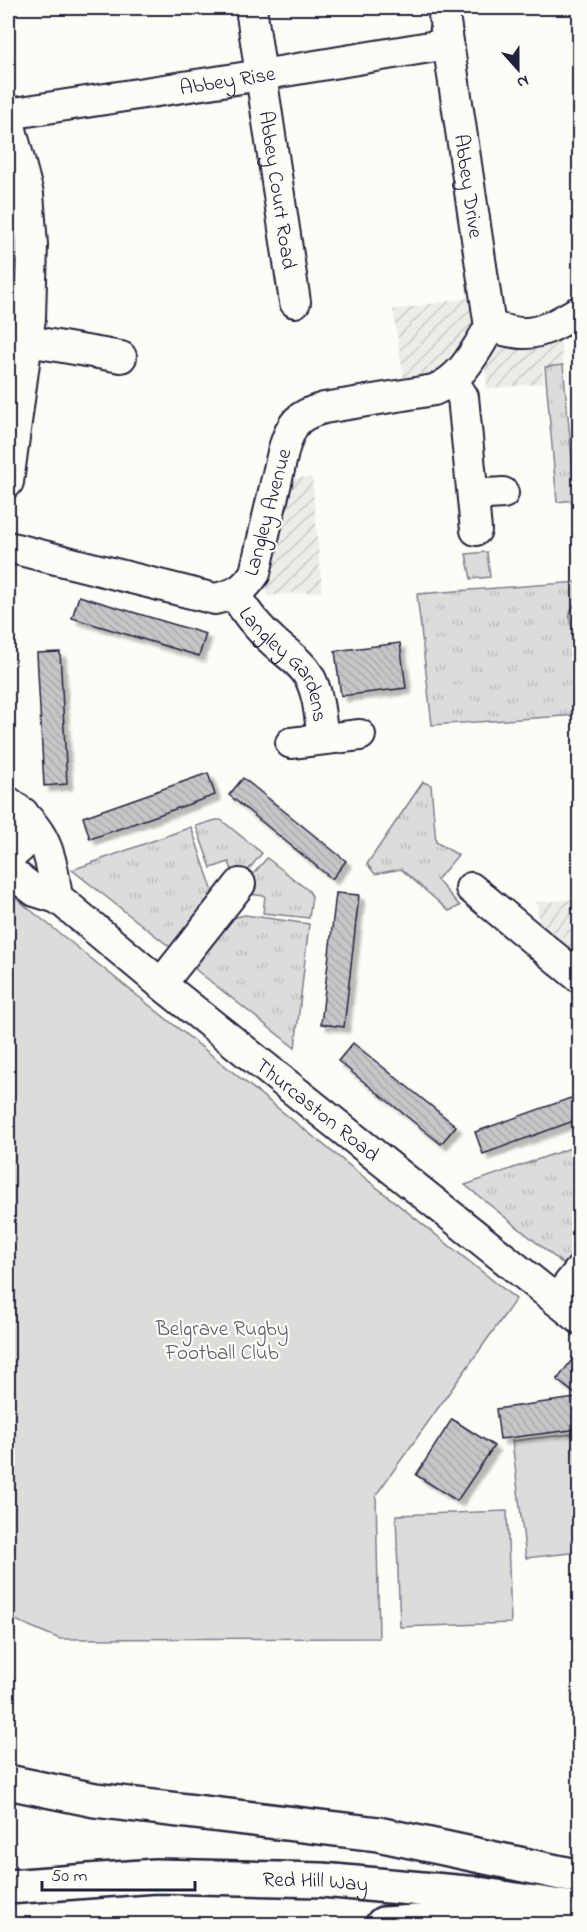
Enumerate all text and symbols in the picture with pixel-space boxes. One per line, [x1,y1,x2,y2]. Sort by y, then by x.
north arrow [488,39,548,99]
street label: Abbey Rise [178,60,278,104]
text: N [513,68,532,94]
street label: Abbey Court Road [250,109,303,272]
street label: Abbey Drive [445,132,490,241]
street label: Langley Avenue [238,445,302,580]
street label: Langley Gardens [230,601,334,724]
street label: Thurcaston Road [248,1052,385,1170]
park label: Belgrave Rugby Football Club [155,1315,288,1369]
scale bar [42,1854,195,1892]
text: 50 m [51,1864,88,1890]
street label: Red Hill Way [262,1866,369,1903]

